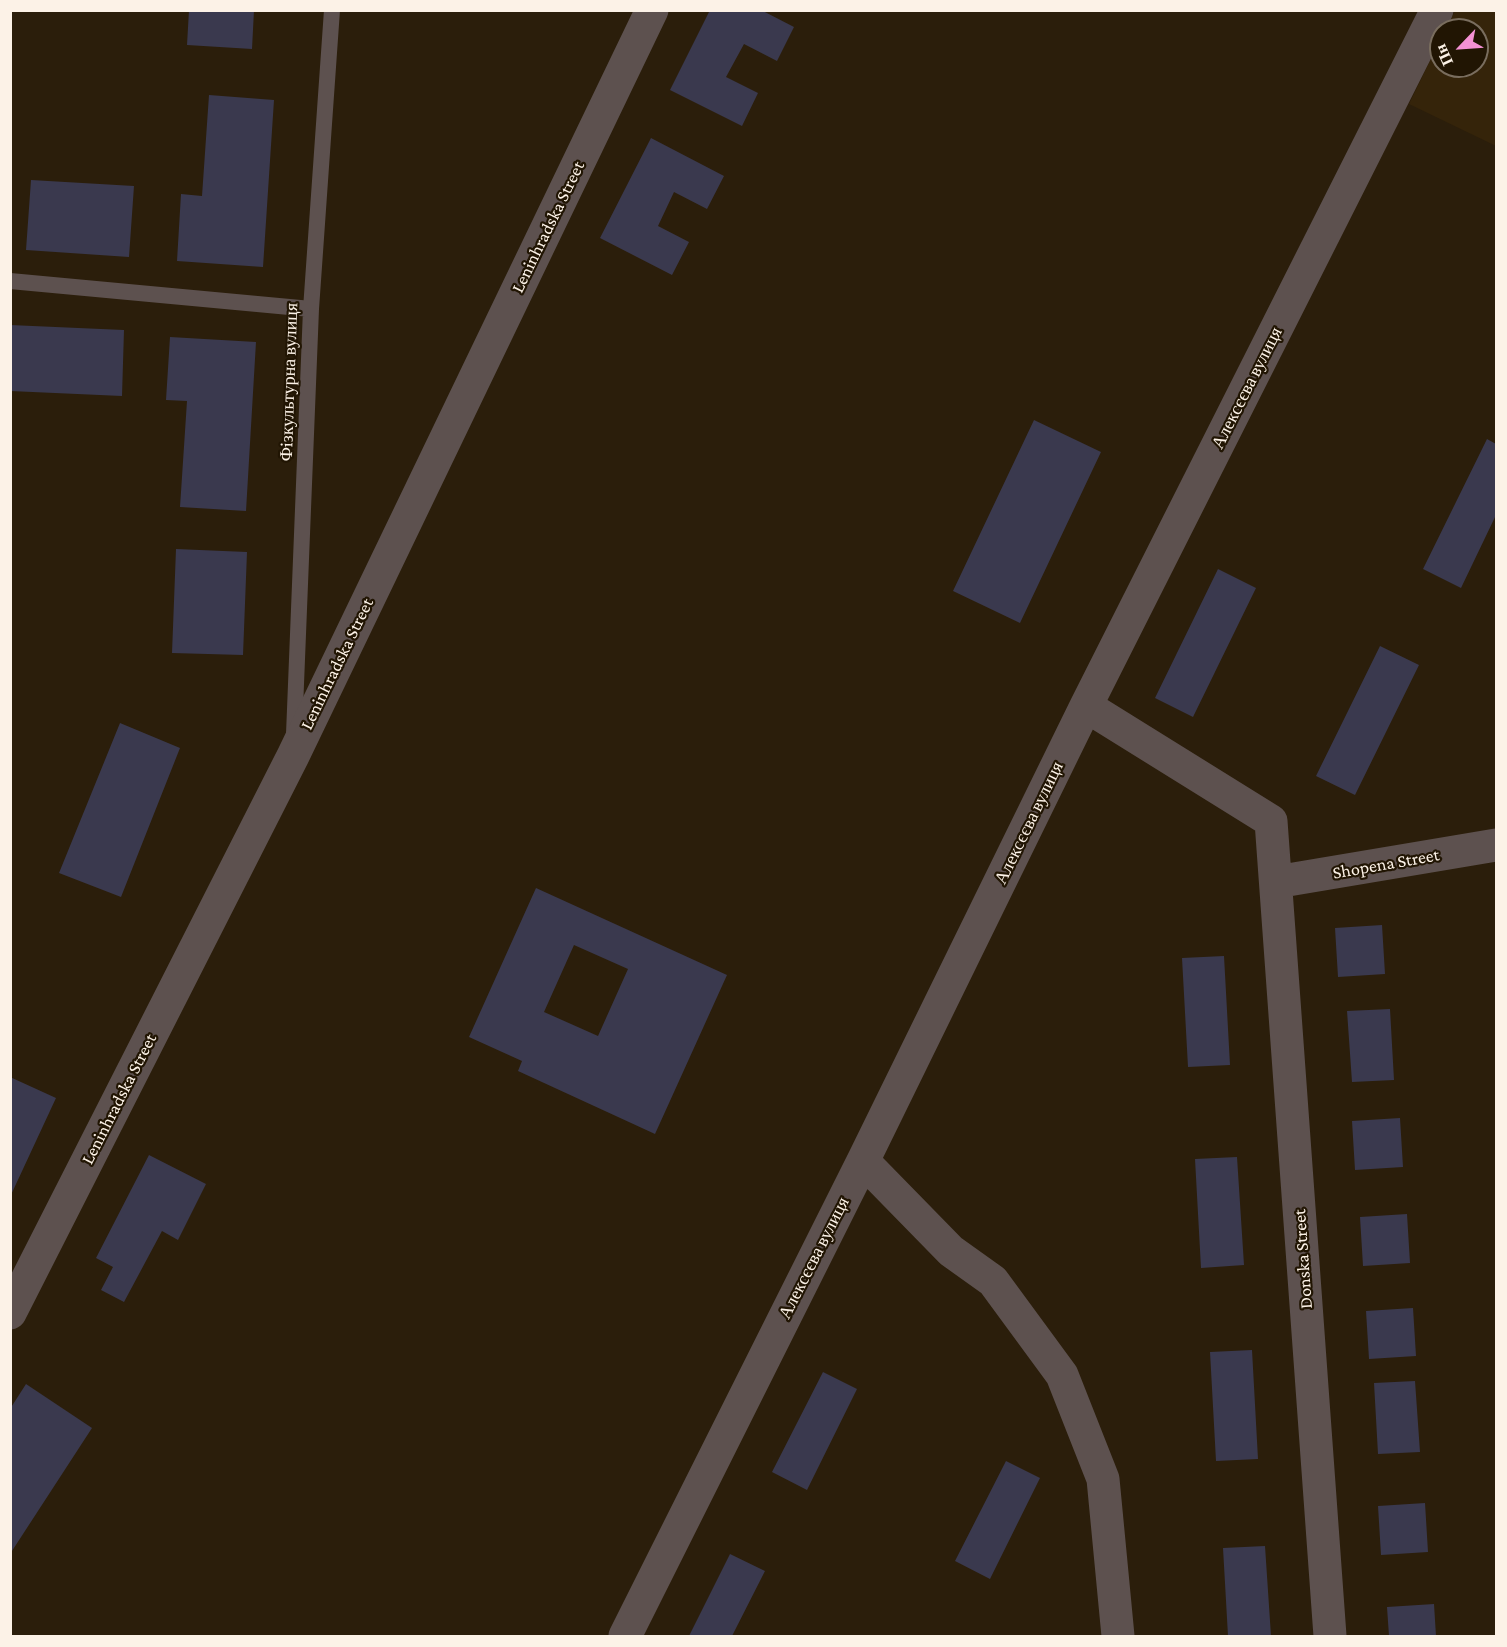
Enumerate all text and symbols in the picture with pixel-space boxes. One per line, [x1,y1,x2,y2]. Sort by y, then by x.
north arrow [1429,18,1489,78]
text: Пн [1432,42,1456,68]
street label: Leninhradska Street [507,158,589,296]
street label: Фiзкультурна вулиця [275,302,303,462]
street label: Алексєєва вулиця [1207,323,1287,453]
street label: Leninhradska Street [296,595,378,733]
street label: Алексєєва вулиця [990,758,1068,888]
street label: Shopena Street [1331,844,1441,884]
street label: Leninhradska Street [77,1030,161,1168]
street label: Алексєєва вулиця [774,1193,854,1323]
street label: Donska Street [1289,1208,1317,1310]

